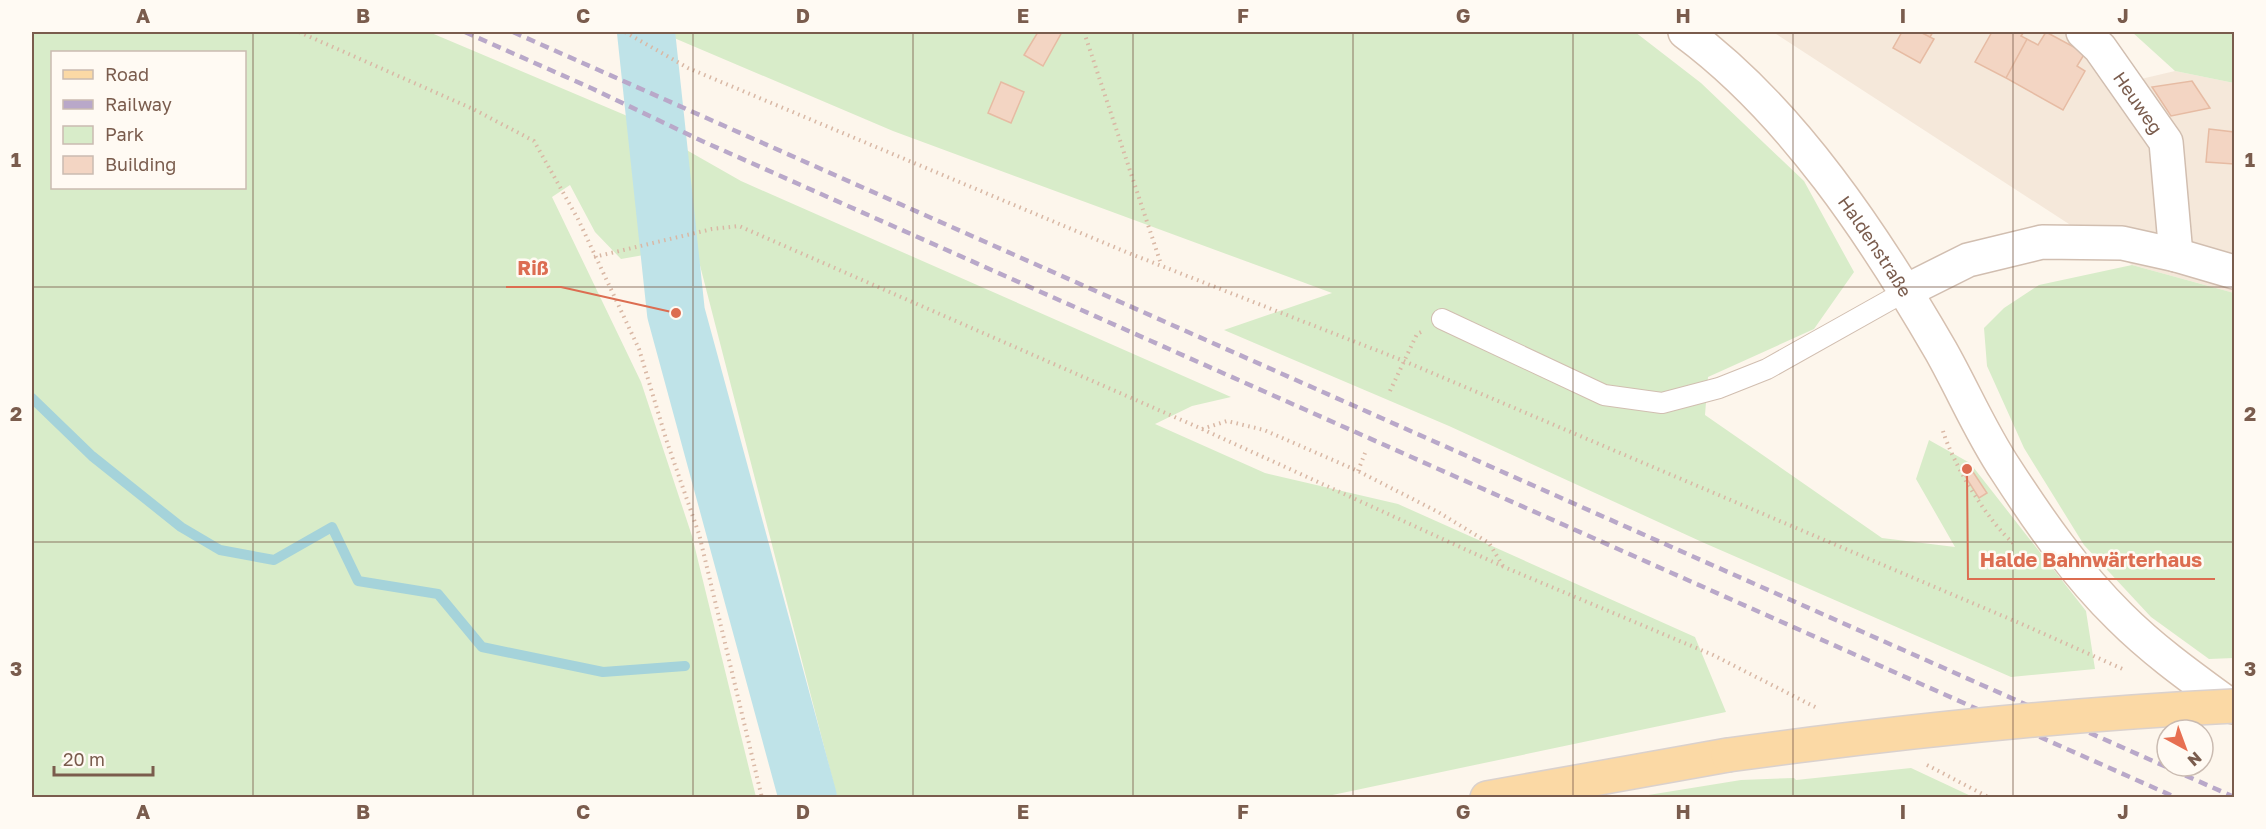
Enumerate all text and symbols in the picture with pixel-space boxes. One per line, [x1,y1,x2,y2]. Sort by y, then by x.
text: A [136,3,150,27]
text: B [356,3,370,27]
text: C [576,3,590,27]
text: D [796,3,810,27]
text: E [1017,3,1029,27]
text: F [1237,3,1249,27]
text: G [1456,3,1470,27]
text: H [1675,3,1691,27]
text: I [1900,3,1906,27]
text: J [2117,3,2129,27]
legend [51,51,246,189]
text: Road [105,63,149,85]
street label: Heuweg [2109,67,2168,138]
text: Railway [105,93,172,115]
text: Park [105,123,144,145]
text: 1 [11,147,21,171]
text: 1 [2245,147,2255,171]
text: Building [105,153,176,175]
street label: Haldenstraße [1834,191,1917,301]
callout: Riß [506,249,561,287]
text: Riß [517,255,549,279]
text: 2 [10,401,22,425]
text: 2 [2244,401,2256,425]
callout: Halde Bahnwärterhaus [1968,541,2215,579]
text: Halde Bahnwärterhaus [1980,547,2202,571]
text: 3 [10,656,22,680]
text: 3 [2244,656,2256,680]
north arrow [2155,718,2215,778]
scale bar [54,739,153,777]
text: 20 m [63,748,105,770]
text: N [2184,748,2206,771]
text: A [136,799,150,823]
text: B [356,799,370,823]
text: C [576,799,590,823]
text: D [796,799,810,823]
text: E [1017,799,1029,823]
text: F [1237,799,1249,823]
text: G [1456,799,1470,823]
text: H [1675,799,1691,823]
text: I [1900,799,1906,823]
text: J [2117,799,2129,823]

